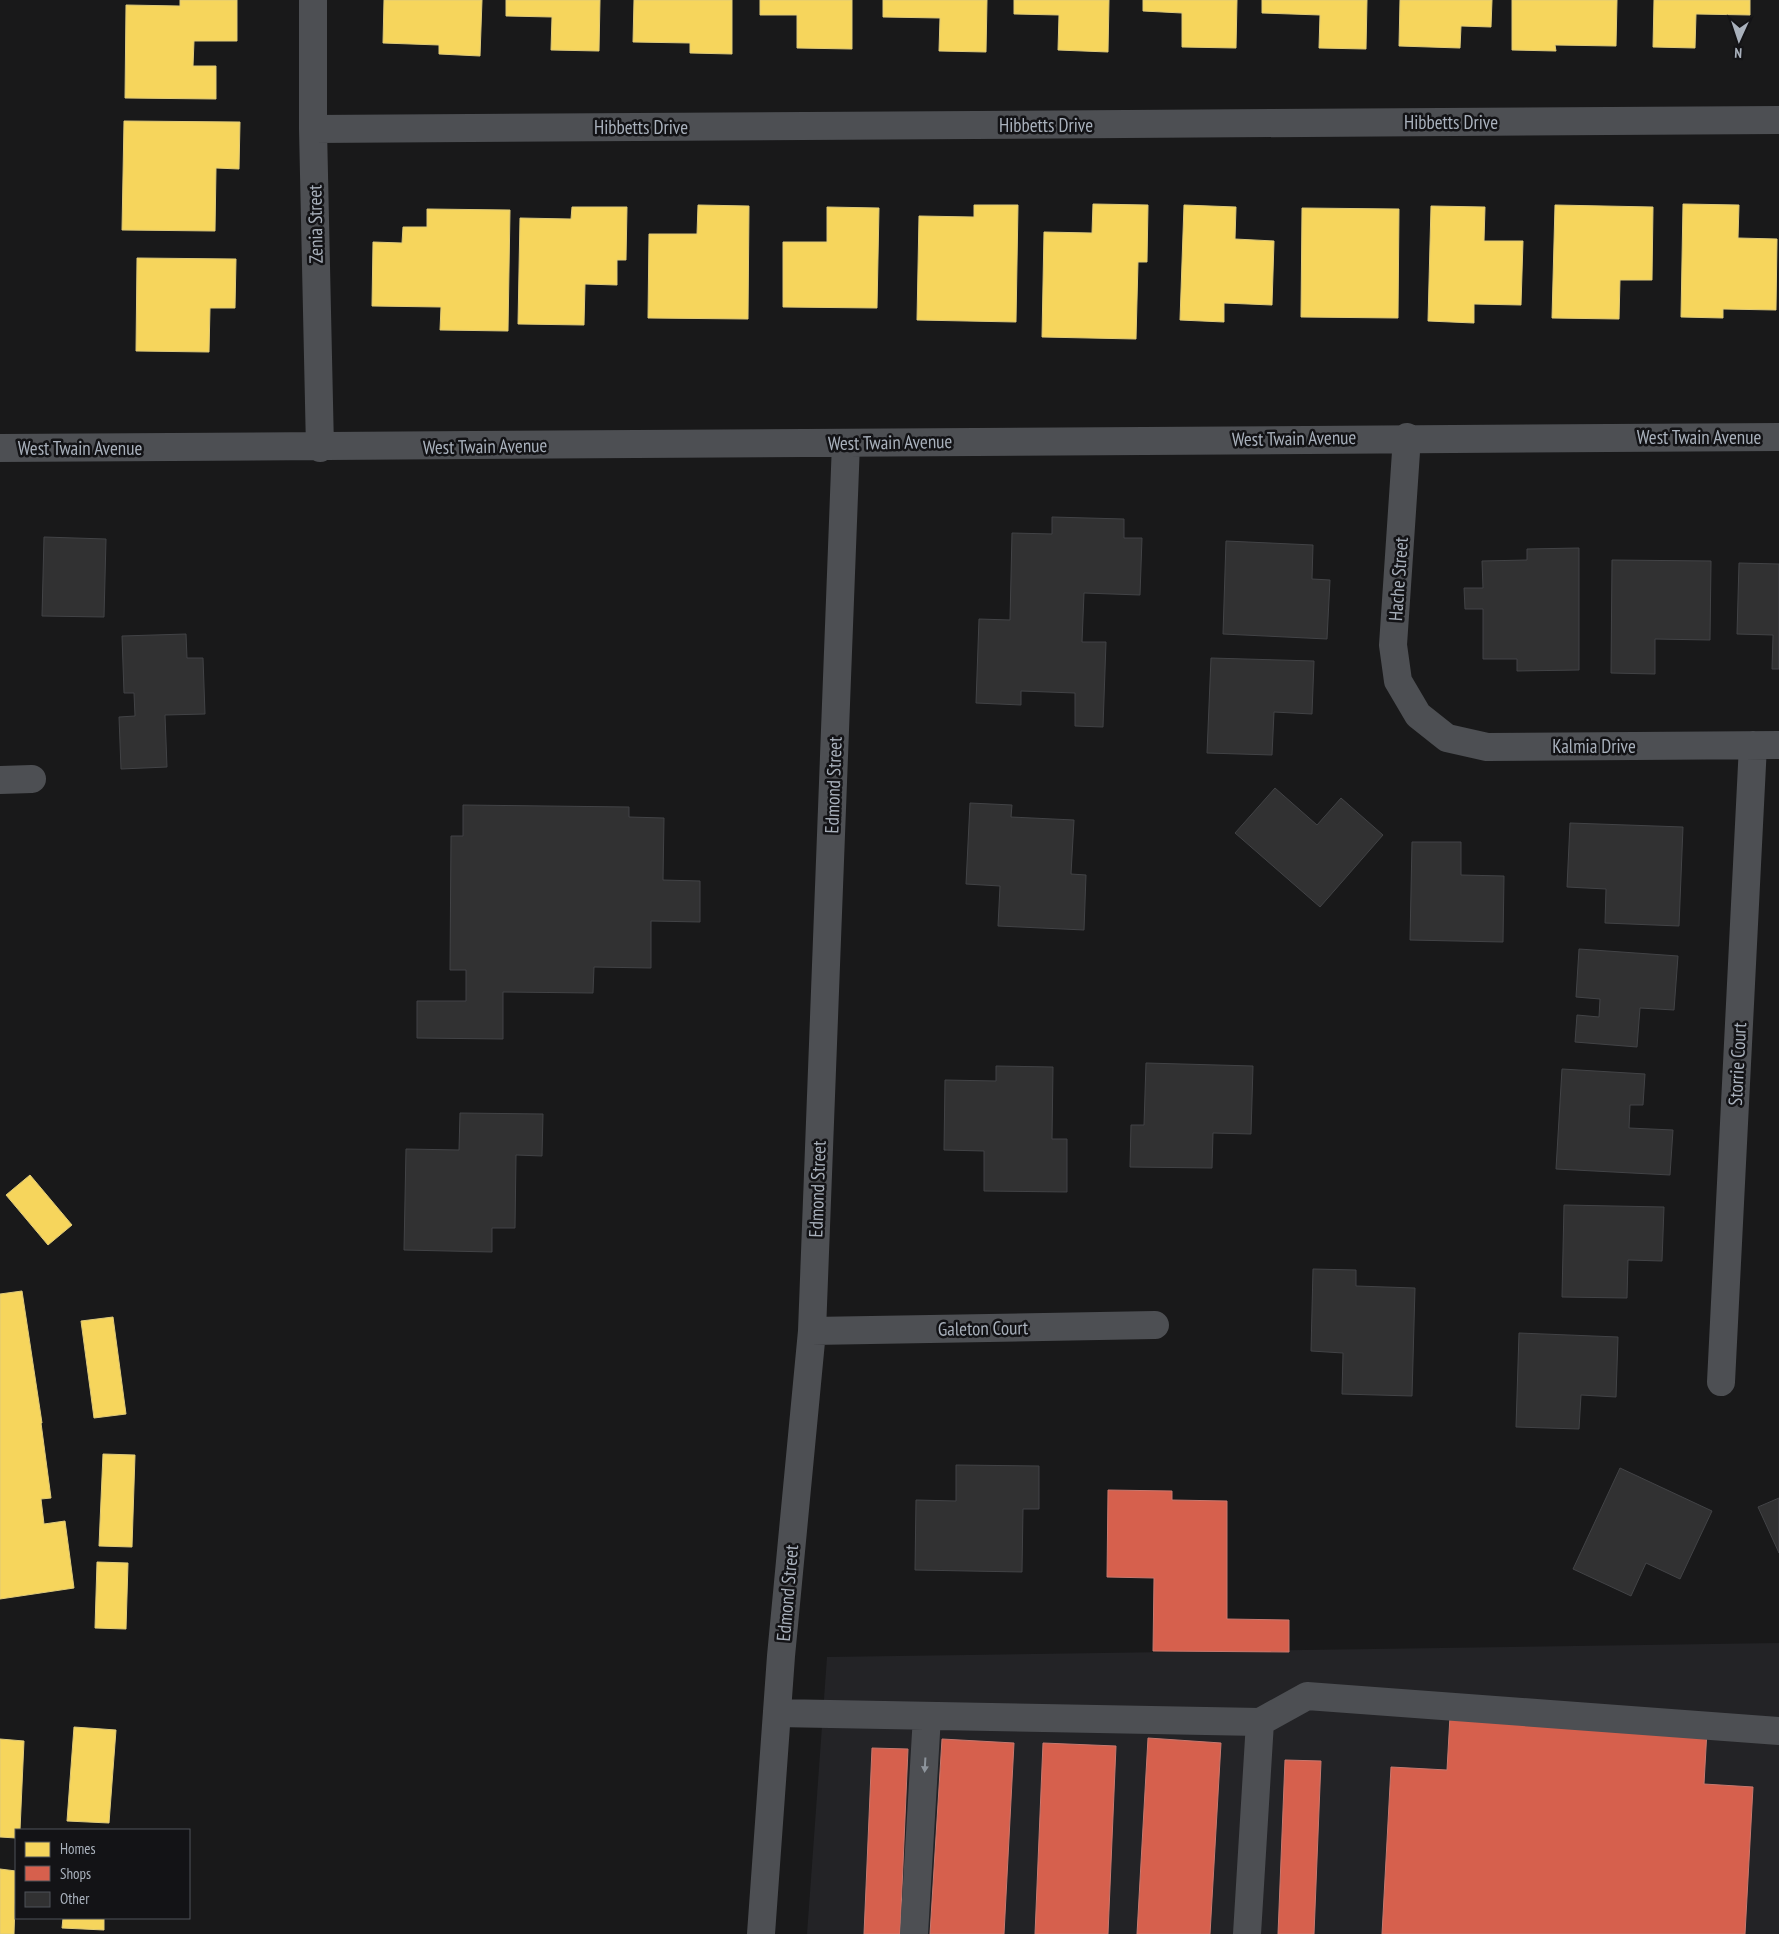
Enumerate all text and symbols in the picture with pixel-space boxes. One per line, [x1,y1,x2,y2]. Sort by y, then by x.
north arrow [1714,15,1764,65]
text: N [1734,44,1743,62]
street label: Hibbetts Drive [1404,110,1498,134]
street label: Hibbetts Drive [999,113,1093,137]
street label: Hibbetts Drive [594,115,688,139]
street label: Zenia Street [302,184,328,264]
street label: West Twain Avenue [1232,425,1357,451]
street label: West Twain Avenue [1637,425,1761,449]
street label: West Twain Avenue [828,429,953,455]
street label: West Twain Avenue [423,433,548,459]
street label: West Twain Avenue [18,436,142,460]
street label: Hache Street [1383,535,1413,622]
street label: Kalmia Drive [1552,734,1636,758]
street label: Edmond Street [819,735,847,834]
street label: Storrie Court [1723,1021,1751,1106]
street label: Edmond Street [803,1139,831,1238]
street label: Galeton Court [938,1315,1029,1341]
street label: Edmond Street [771,1543,803,1642]
one-way arrow [920,1757,928,1773]
legend [15,1829,190,1919]
text: Homes [60,1839,96,1858]
text: Shops [60,1864,91,1883]
text: Other [60,1889,90,1908]

